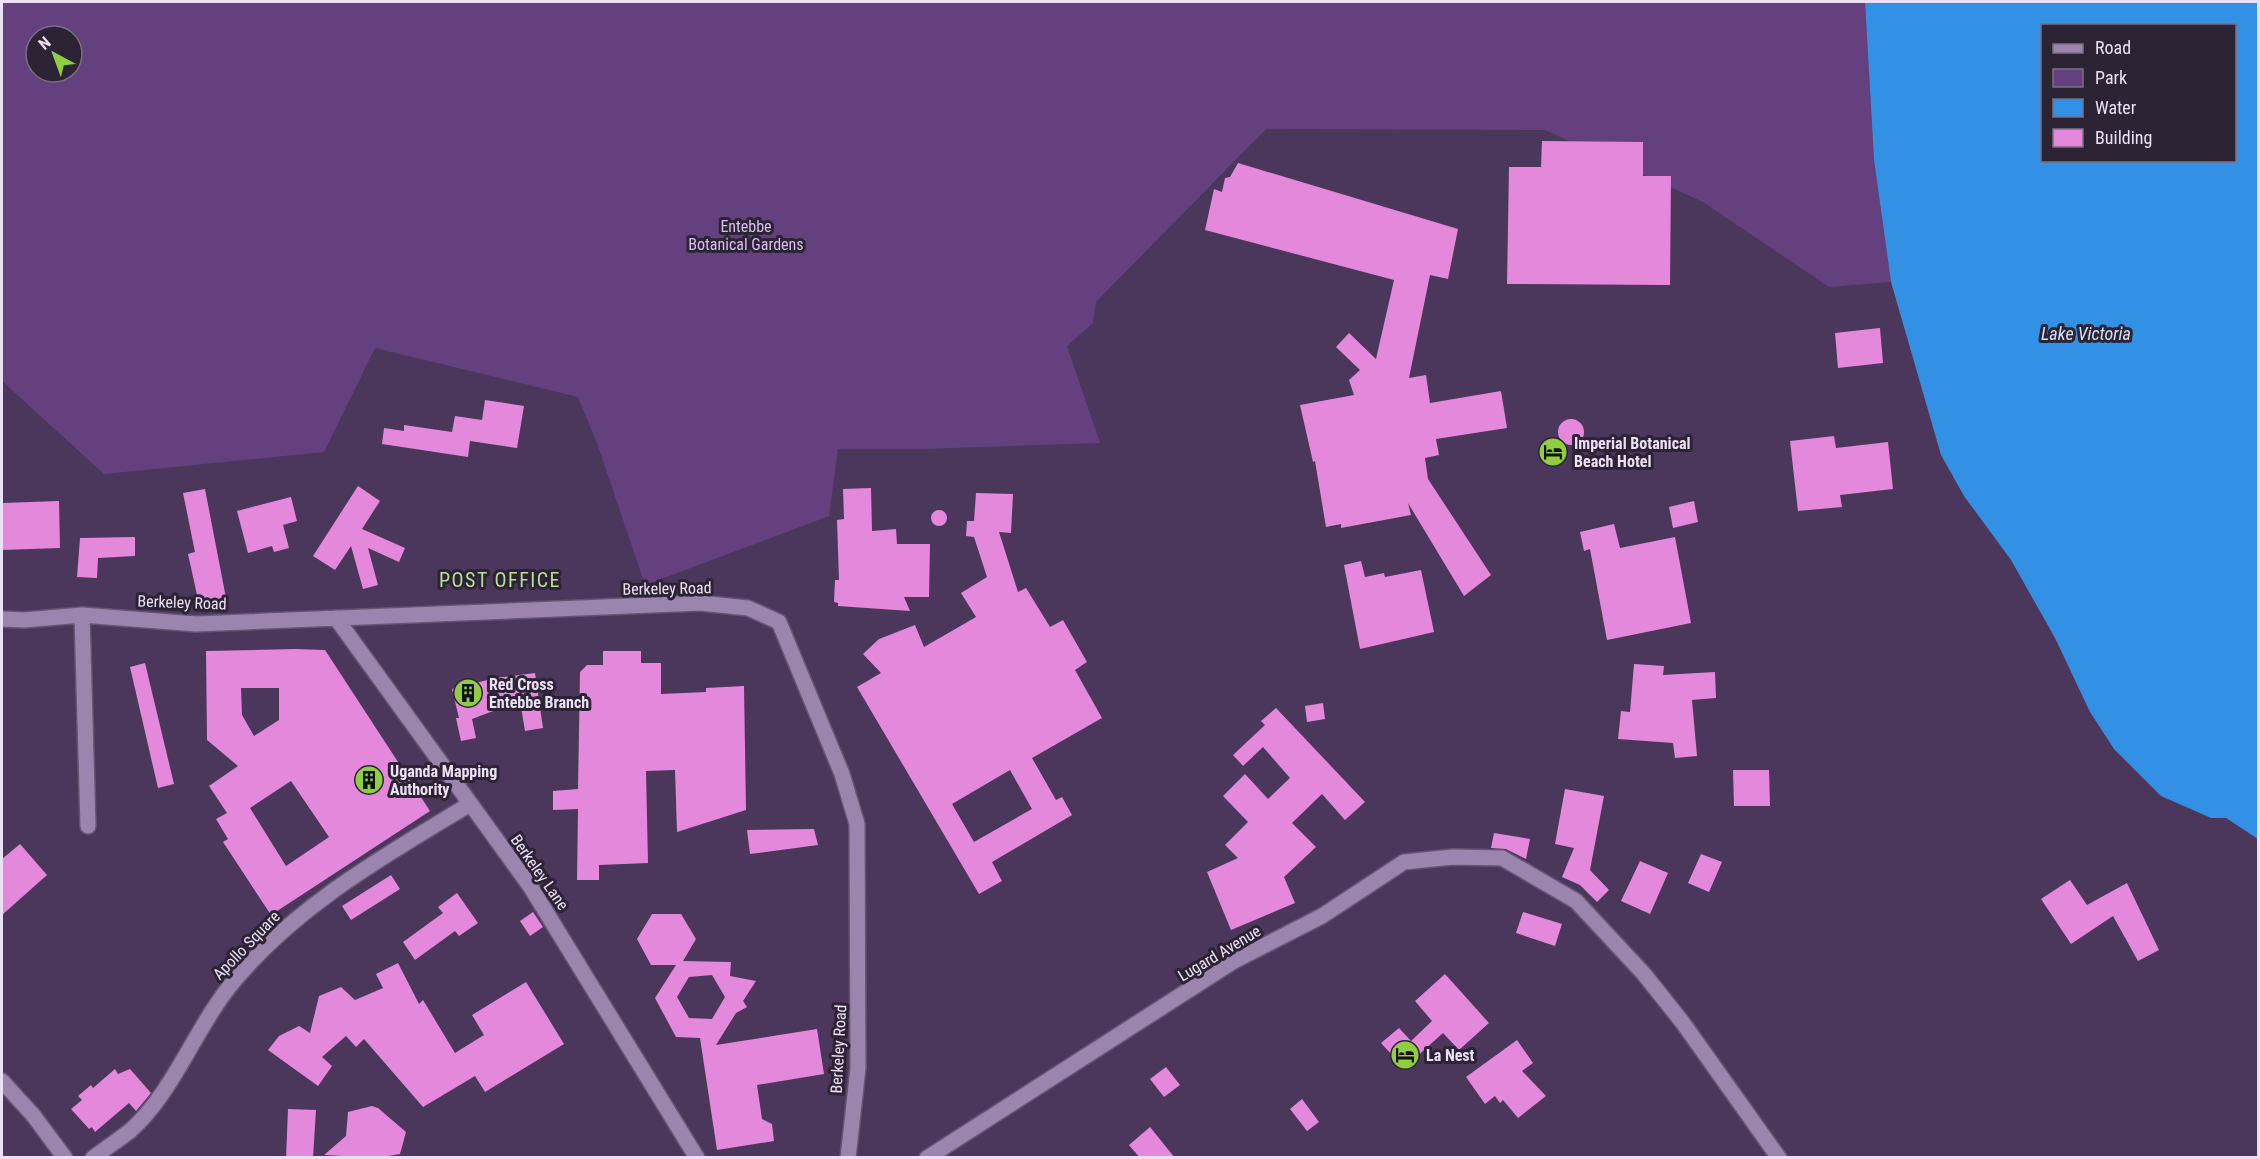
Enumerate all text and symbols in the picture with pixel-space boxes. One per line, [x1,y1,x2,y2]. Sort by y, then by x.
north arrow [24,24,84,84]
legend [2041,24,2236,162]
text: N [35,33,54,53]
text: Road [2095,37,2131,58]
text: Park [2095,67,2127,88]
text: Water [2095,97,2137,118]
text: Building [2095,127,2152,148]
park label: Entebbe Botanical Gardens [688,217,804,254]
water label: Lake Victoria [2041,323,2131,344]
place label: Imperial Botanical Beach Hotel [1574,434,1691,471]
hotel icon: Imperial Botanical Beach Hotel [1537,436,1569,468]
district label: POST OFFICE [439,568,561,592]
street label: Berkeley Road [622,578,712,599]
street label: Berkeley Road [137,591,227,614]
place label: Red Cross Entebbe Branch [489,675,589,712]
building icon: Red Cross Entebbe Branch [452,677,484,709]
place label: Uganda Mapping Authority [390,762,497,799]
building icon: Uganda Mapping Authority [353,764,385,796]
street label: Berkeley Lane [507,831,572,914]
street label: Apollo Square [209,907,284,984]
street label: Lugard Avenue [1175,921,1264,986]
street label: Berkeley Road [827,1004,850,1094]
hotel icon: La Nest [1389,1039,1421,1071]
place label: La Nest [1426,1046,1475,1065]

